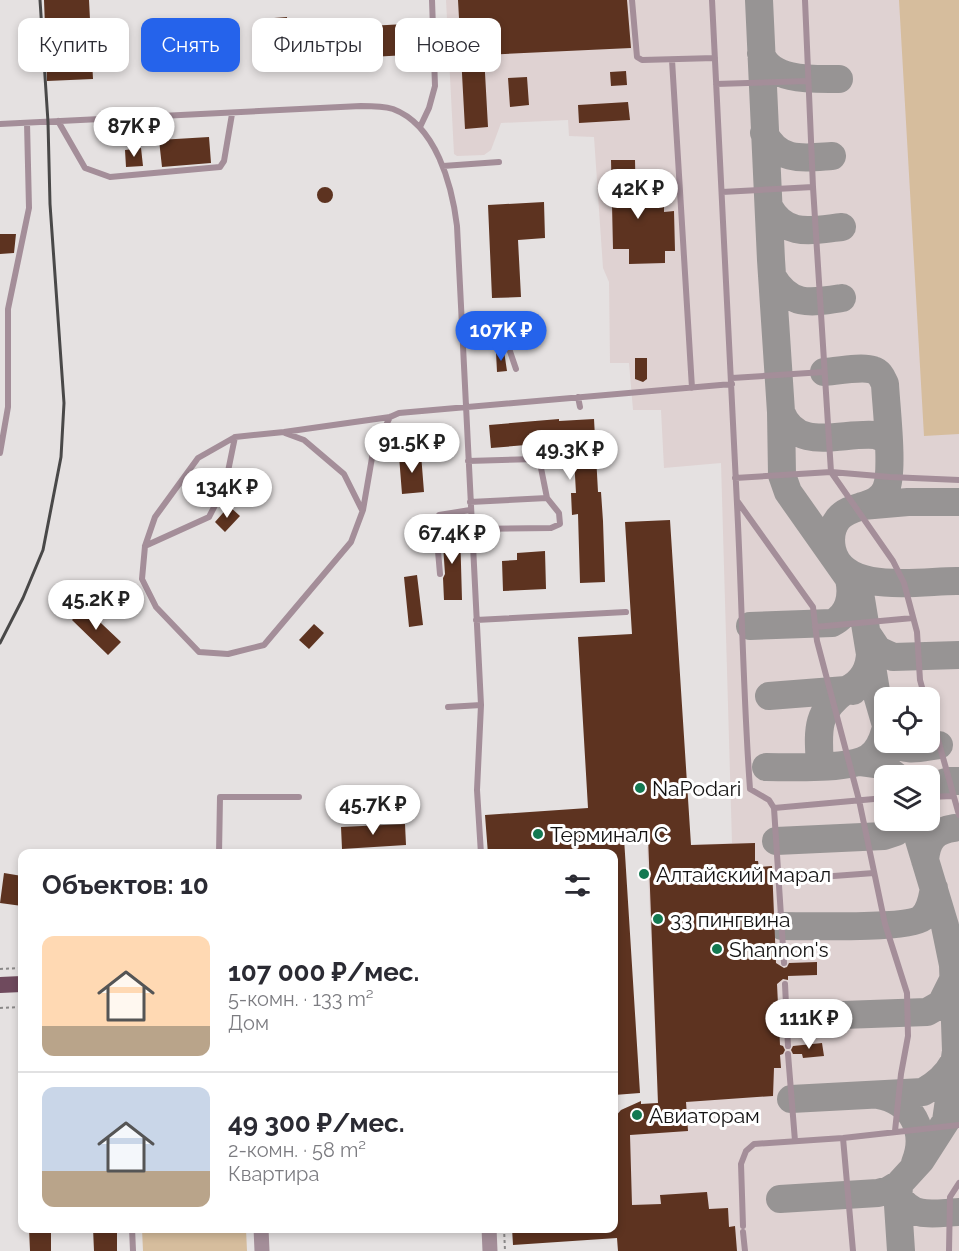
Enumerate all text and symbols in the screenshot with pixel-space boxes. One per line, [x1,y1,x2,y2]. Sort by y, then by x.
chip: Купить [18,18,129,72]
chip: Снять [141,18,240,72]
chip: Фильтры [252,18,383,72]
chip: Новое [395,18,501,72]
pin: 87K ₽ [92,107,176,158]
text: 87K ₽ [108,114,160,138]
pin: 42K ₽ [596,169,680,220]
text: 42K ₽ [612,176,664,200]
pin: 107K ₽ [452,311,550,362]
text: 107K ₽ [470,318,532,342]
pin: 91.5K ₽ [357,423,467,474]
text: 91.5K ₽ [379,430,445,454]
pin: 49.3K ₽ [515,430,625,481]
text: 49.3K ₽ [536,437,604,461]
pin: 134K ₽ [178,468,276,519]
text: 134K ₽ [196,475,258,499]
pin: 67.4K ₽ [397,514,507,565]
text: 67.4K ₽ [418,521,486,545]
pin: 45.2K ₽ [41,580,151,631]
text: 45.2K ₽ [62,587,130,611]
map controls [874,687,940,831]
button: locate [874,687,940,753]
button: layers [874,765,940,831]
place label: NaPodari [652,776,741,801]
marker: NaPodari [633,781,647,795]
pin: 45.7K ₽ [318,785,428,836]
text: 45.7K ₽ [339,792,407,816]
place label: Терминал С [550,822,668,847]
marker: Терминал С [531,827,545,841]
place label: Алтайский марал [656,862,831,887]
marker: Алтайский марал [637,867,651,881]
icon: filters [561,869,594,902]
text: Объектов: 10 [42,870,209,900]
place label: 33 пингвина [670,907,790,932]
marker: 33 пингвина [651,912,665,926]
place label: Shannon's [729,937,829,962]
marker: Shannon's [710,942,724,956]
text: 107 000 ₽/мес. [228,957,419,987]
icon: home [90,960,162,1032]
text: 5-комн. · 133 m² [228,987,374,1011]
pin: 111K ₽ [760,999,858,1050]
text: 111K ₽ [779,1006,839,1030]
text: Дом [228,1011,269,1035]
place label: Авиаторам [649,1103,760,1128]
text: 49 300 ₽/мес. [228,1108,405,1138]
marker: Авиаторам [630,1108,644,1122]
icon: home [90,1111,162,1183]
text: 2-комн. · 58 m² [228,1138,366,1162]
text: Квартира [228,1162,319,1186]

